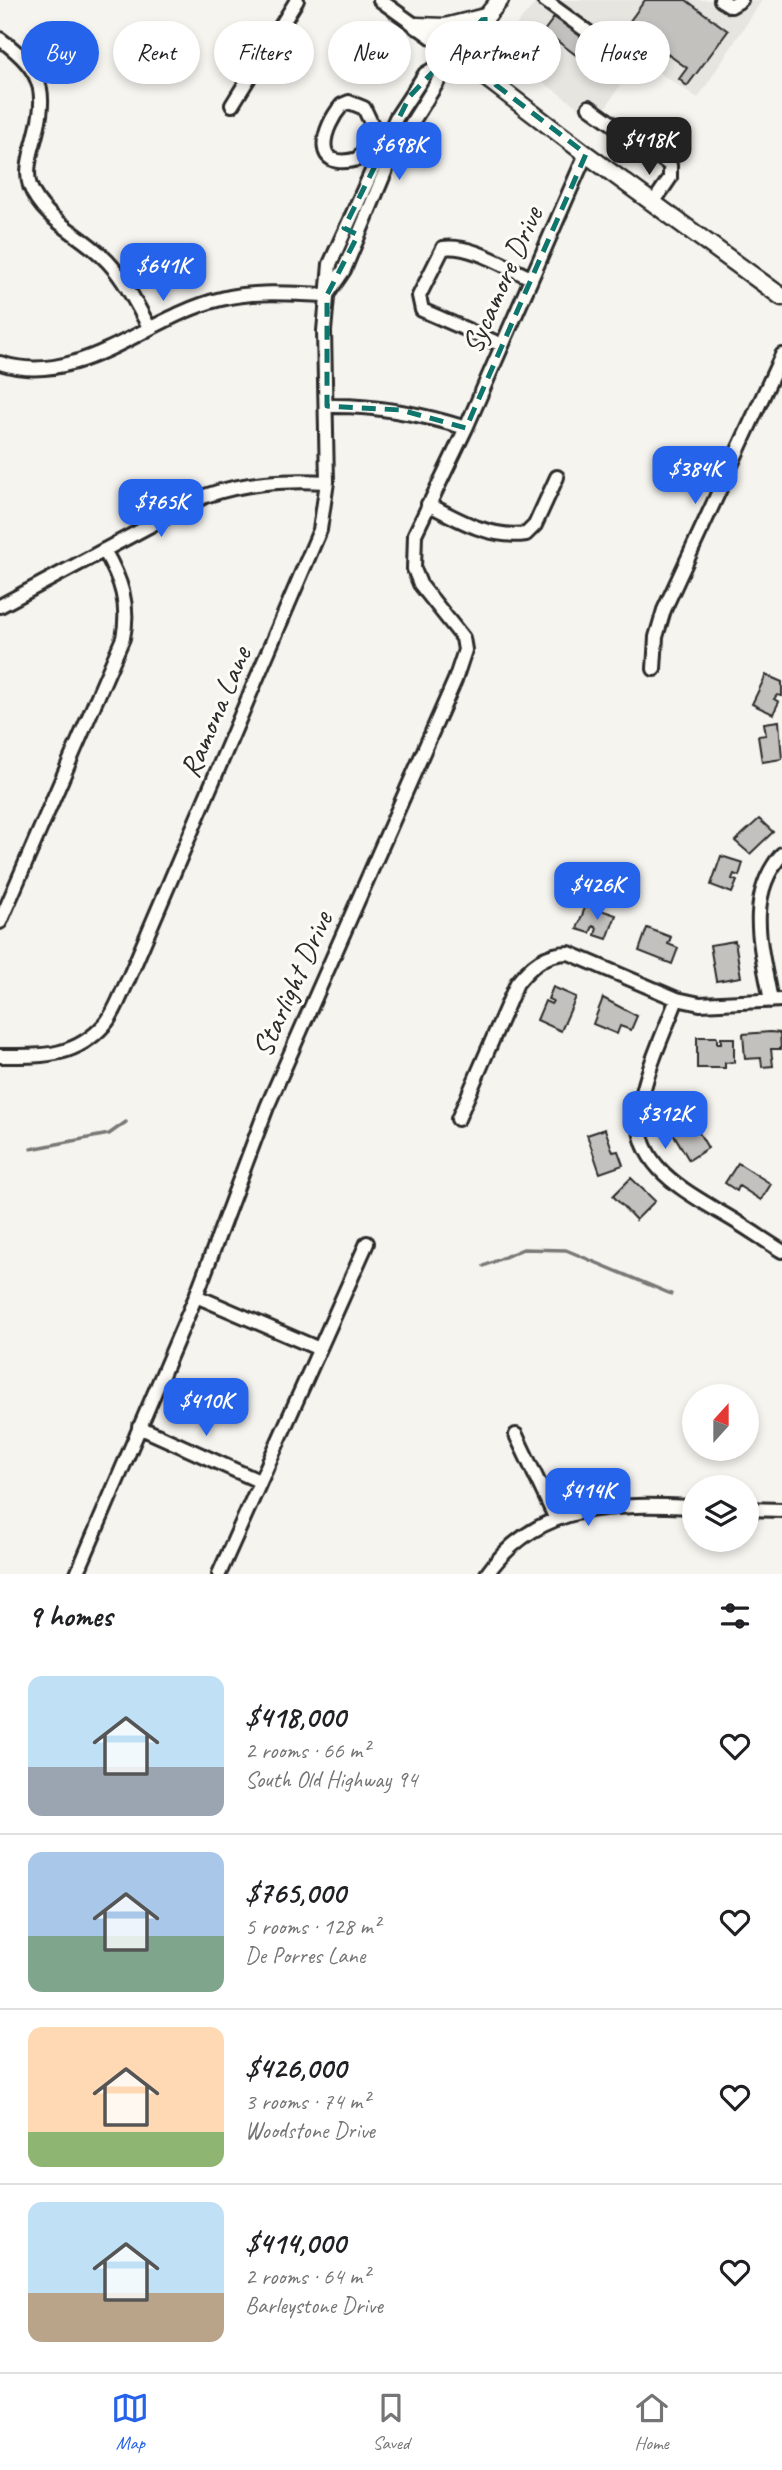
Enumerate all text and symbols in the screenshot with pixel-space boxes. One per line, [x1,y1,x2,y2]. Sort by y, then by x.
chip: Buy [21,21,99,84]
chip: Rent [113,21,200,84]
chip: Filters [214,21,314,84]
chip: New [328,21,411,84]
chip: Apartment [425,21,561,84]
chip: House [575,21,670,84]
pin: $418K [600,118,698,177]
pin: $698K [350,122,448,182]
text: $418K [622,125,676,154]
text: $698K [372,130,426,159]
street label: Sycamore Drive [453,199,552,359]
pin: $641K [114,244,212,303]
text: $641K [136,251,190,280]
pin: $384K [646,447,744,506]
text: $384K [668,454,722,483]
pin: $765K [112,480,210,539]
text: $765K [134,487,188,516]
street label: Ramona Lane [170,639,260,783]
pin: $426K [548,862,646,922]
text: $426K [570,870,624,899]
street label: Starlight Drive [243,903,342,1063]
pin: $312K [616,1092,714,1151]
text: $312K [638,1099,692,1128]
pin: $410K [157,1378,255,1438]
north arrow [682,1384,760,1461]
map controls [682,1384,759,1552]
text: $410K [179,1386,233,1415]
pin: $414K [539,1468,637,1528]
button: layers [682,1475,759,1552]
text: $414K [561,1476,615,1505]
text: 9 homes [28,1597,112,1635]
icon: filters [716,1597,754,1635]
text: $418,000 [245,1698,345,1736]
icon: home [84,1704,168,1788]
icon: heart [716,1727,754,1765]
text: 2 rooms · 66 m² [245,1736,369,1765]
text: South Old Highway 94 [245,1765,417,1794]
text: $765,000 [245,1874,345,1912]
icon: home [84,1880,168,1964]
icon: heart [716,1903,754,1941]
text: 5 rooms · 128 m² [245,1912,380,1941]
text: De Porres Lane [245,1941,365,1970]
text: $426,000 [245,2049,346,2087]
icon: home [84,2055,168,2139]
icon: heart [716,2078,754,2116]
text: 3 rooms · 74 m² [245,2087,369,2116]
text: Woodstone Drive [245,2116,375,2145]
text: $414,000 [245,2224,345,2262]
icon: home [84,2230,168,2314]
icon: heart [716,2253,754,2291]
text: 2 rooms · 64 m² [245,2262,369,2291]
text: Barleystone Drive [245,2291,383,2320]
tab: Map [111,2389,149,2455]
tab: Saved [372,2389,410,2455]
tab: Home [633,2389,671,2455]

